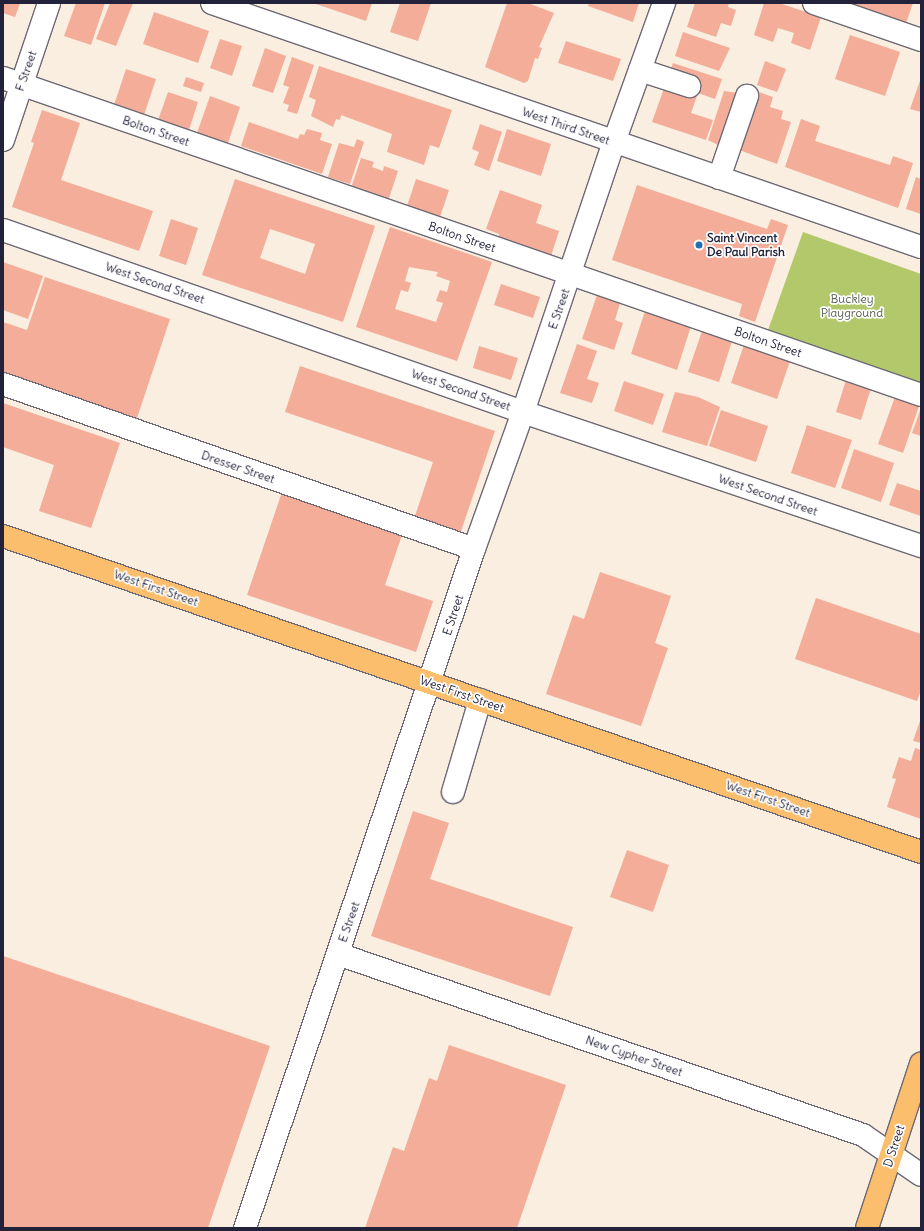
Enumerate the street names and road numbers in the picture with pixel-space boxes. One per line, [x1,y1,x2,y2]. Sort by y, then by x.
street label: F Street [12,49,40,93]
street label: West Third Street [520,104,612,148]
street label: Bolton Street [121,113,191,149]
street label: Bolton Street [427,219,497,255]
street label: West Second Street [103,259,207,307]
street label: E Street [545,287,573,331]
street label: Bolton Street [733,324,803,360]
street label: West Second Street [409,366,513,414]
street label: Dresser Street [199,448,277,486]
street label: West Second Street [716,471,820,519]
street label: West First Street [112,567,200,609]
street label: E Street [440,593,466,637]
street label: West First Street [418,673,506,715]
street label: West First Street [724,778,812,820]
street label: E Street [335,900,363,944]
street label: New Cypher Street [584,1033,684,1079]
street label: D Street [880,1123,908,1169]

